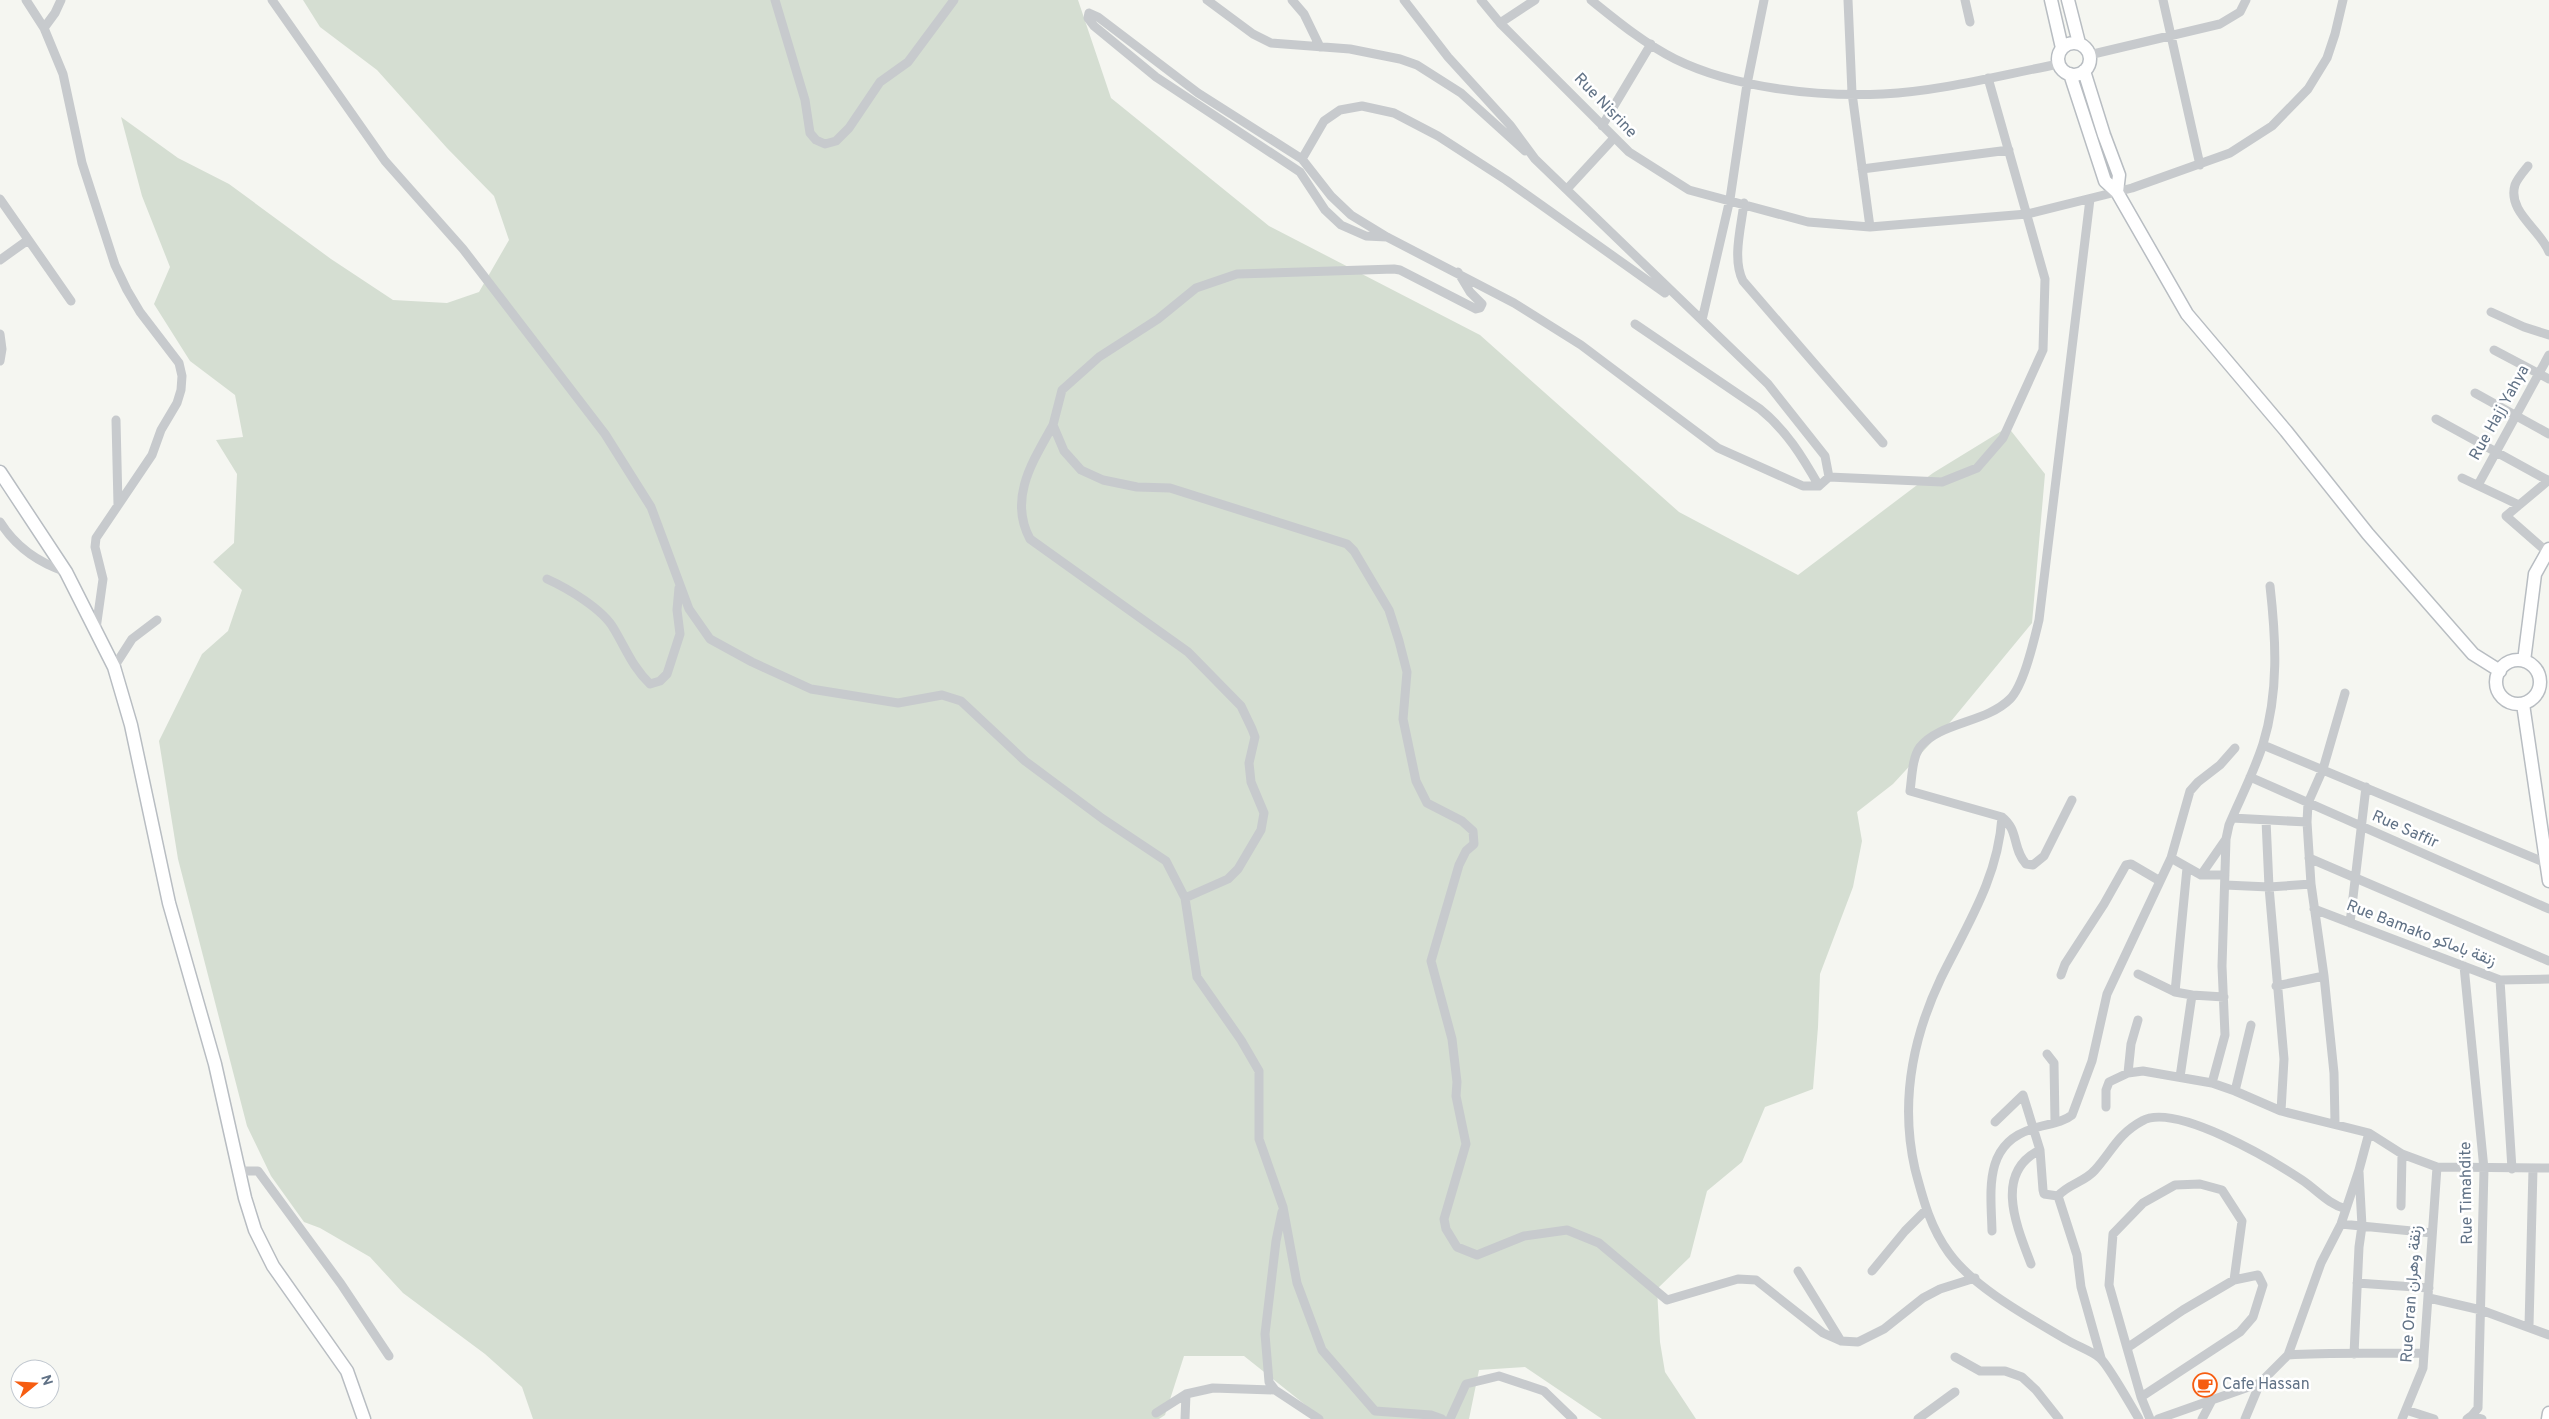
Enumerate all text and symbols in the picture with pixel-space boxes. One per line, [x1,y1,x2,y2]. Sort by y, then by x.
street label: Rue Nisrine [1569,69,1641,143]
street label: Rue Hajj Yahya [2466,362,2534,464]
street label: Rue Saffir [2369,806,2441,854]
street label: Rue Bamako زنقة باماكو [2343,896,2499,972]
street label: Rue Timahdite [2456,1141,2478,1245]
street label: Rue Oran زنقة وهران [2397,1225,2427,1363]
north arrow [10,1359,60,1409]
cafe icon: Cafe Hassan [2192,1372,2218,1398]
text: N [36,1373,56,1388]
place label: Cafe Hassan [2222,1375,2310,1395]

